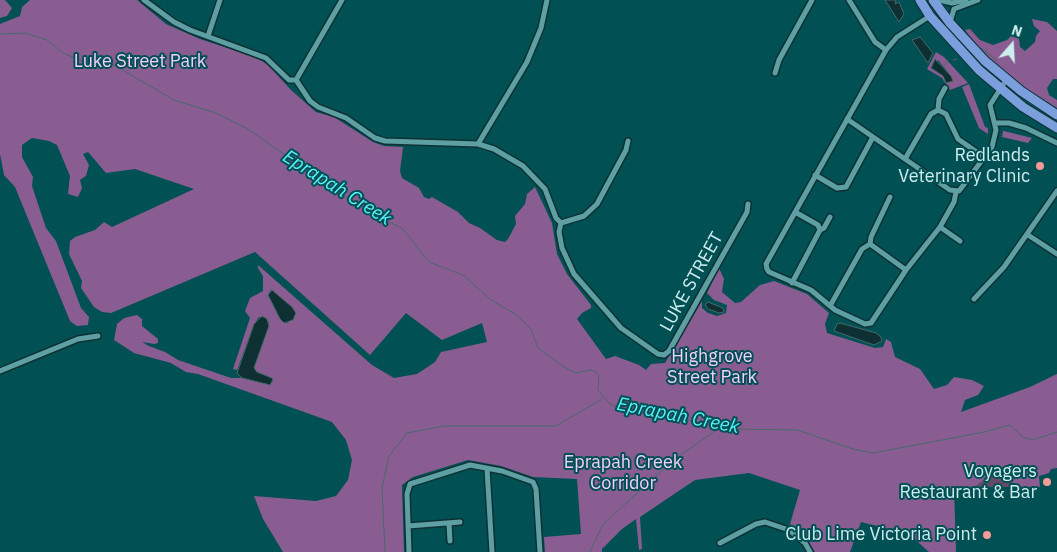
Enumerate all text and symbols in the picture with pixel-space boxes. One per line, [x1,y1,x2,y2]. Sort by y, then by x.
north arrow [987,20,1037,70]
text: N [1009,21,1025,41]
park label: Luke Street Park [74,51,206,73]
water label: Eprapah Creek [278,145,396,231]
place label: Redlands Veterinary Clinic [898,145,1030,188]
marker: Redlands Veterinary Clinic [1034,160,1046,172]
street label: LUKE STREET [656,229,728,335]
park label: Highgrove Street Park [667,346,757,388]
water label: Eprapah Creek [615,393,741,439]
park label: Eprapah Creek Corridor [564,452,682,494]
place label: Voyagers Restaurant & Bar [899,461,1037,504]
marker: Voyagers Restaurant & Bar [1041,476,1053,488]
place label: Club Lime Victoria Point [785,524,977,546]
marker: Club Lime Victoria Point [981,529,993,541]

